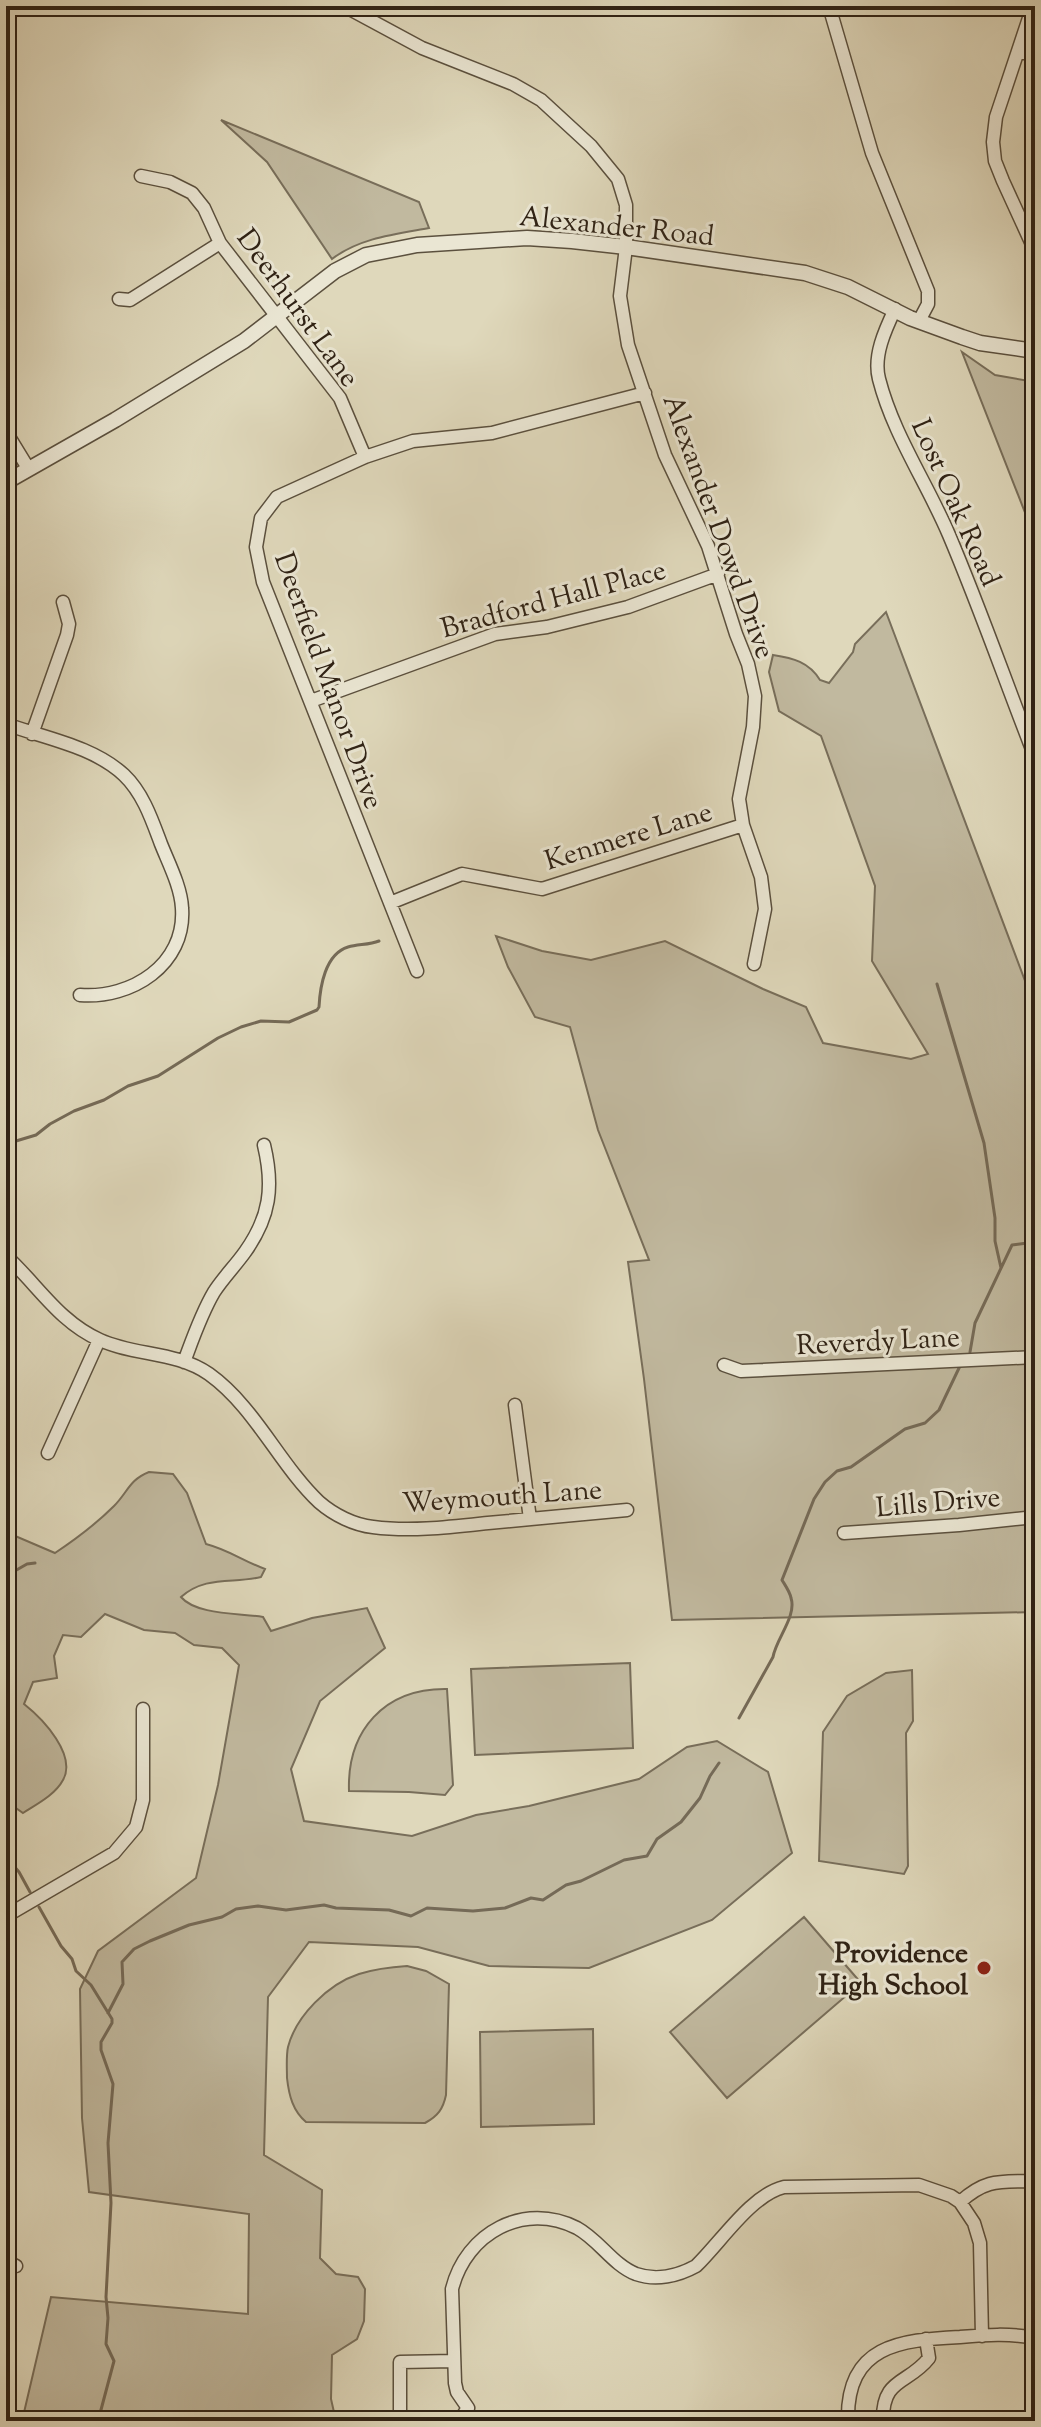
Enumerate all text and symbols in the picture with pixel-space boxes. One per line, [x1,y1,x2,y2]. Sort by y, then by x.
street label: Alexander Road [517,198,716,258]
street label: Deerhurst Lane [225,221,368,396]
street label: Alexander Dowd Drive [651,389,784,665]
street label: Lost Oak Road [899,413,1009,594]
street label: Deerfield Manor Drive [262,547,392,815]
street label: Bradford Hall Place [437,552,671,650]
street label: Kenmere Lane [540,793,718,882]
street label: Reverdy Lane [795,1319,961,1367]
street label: Weymouth Lane [401,1471,604,1525]
street label: Lills Drive [874,1479,1002,1529]
place label: Providence High School [818,1935,968,2007]
marker: Providence High School [975,1959,993,1977]

